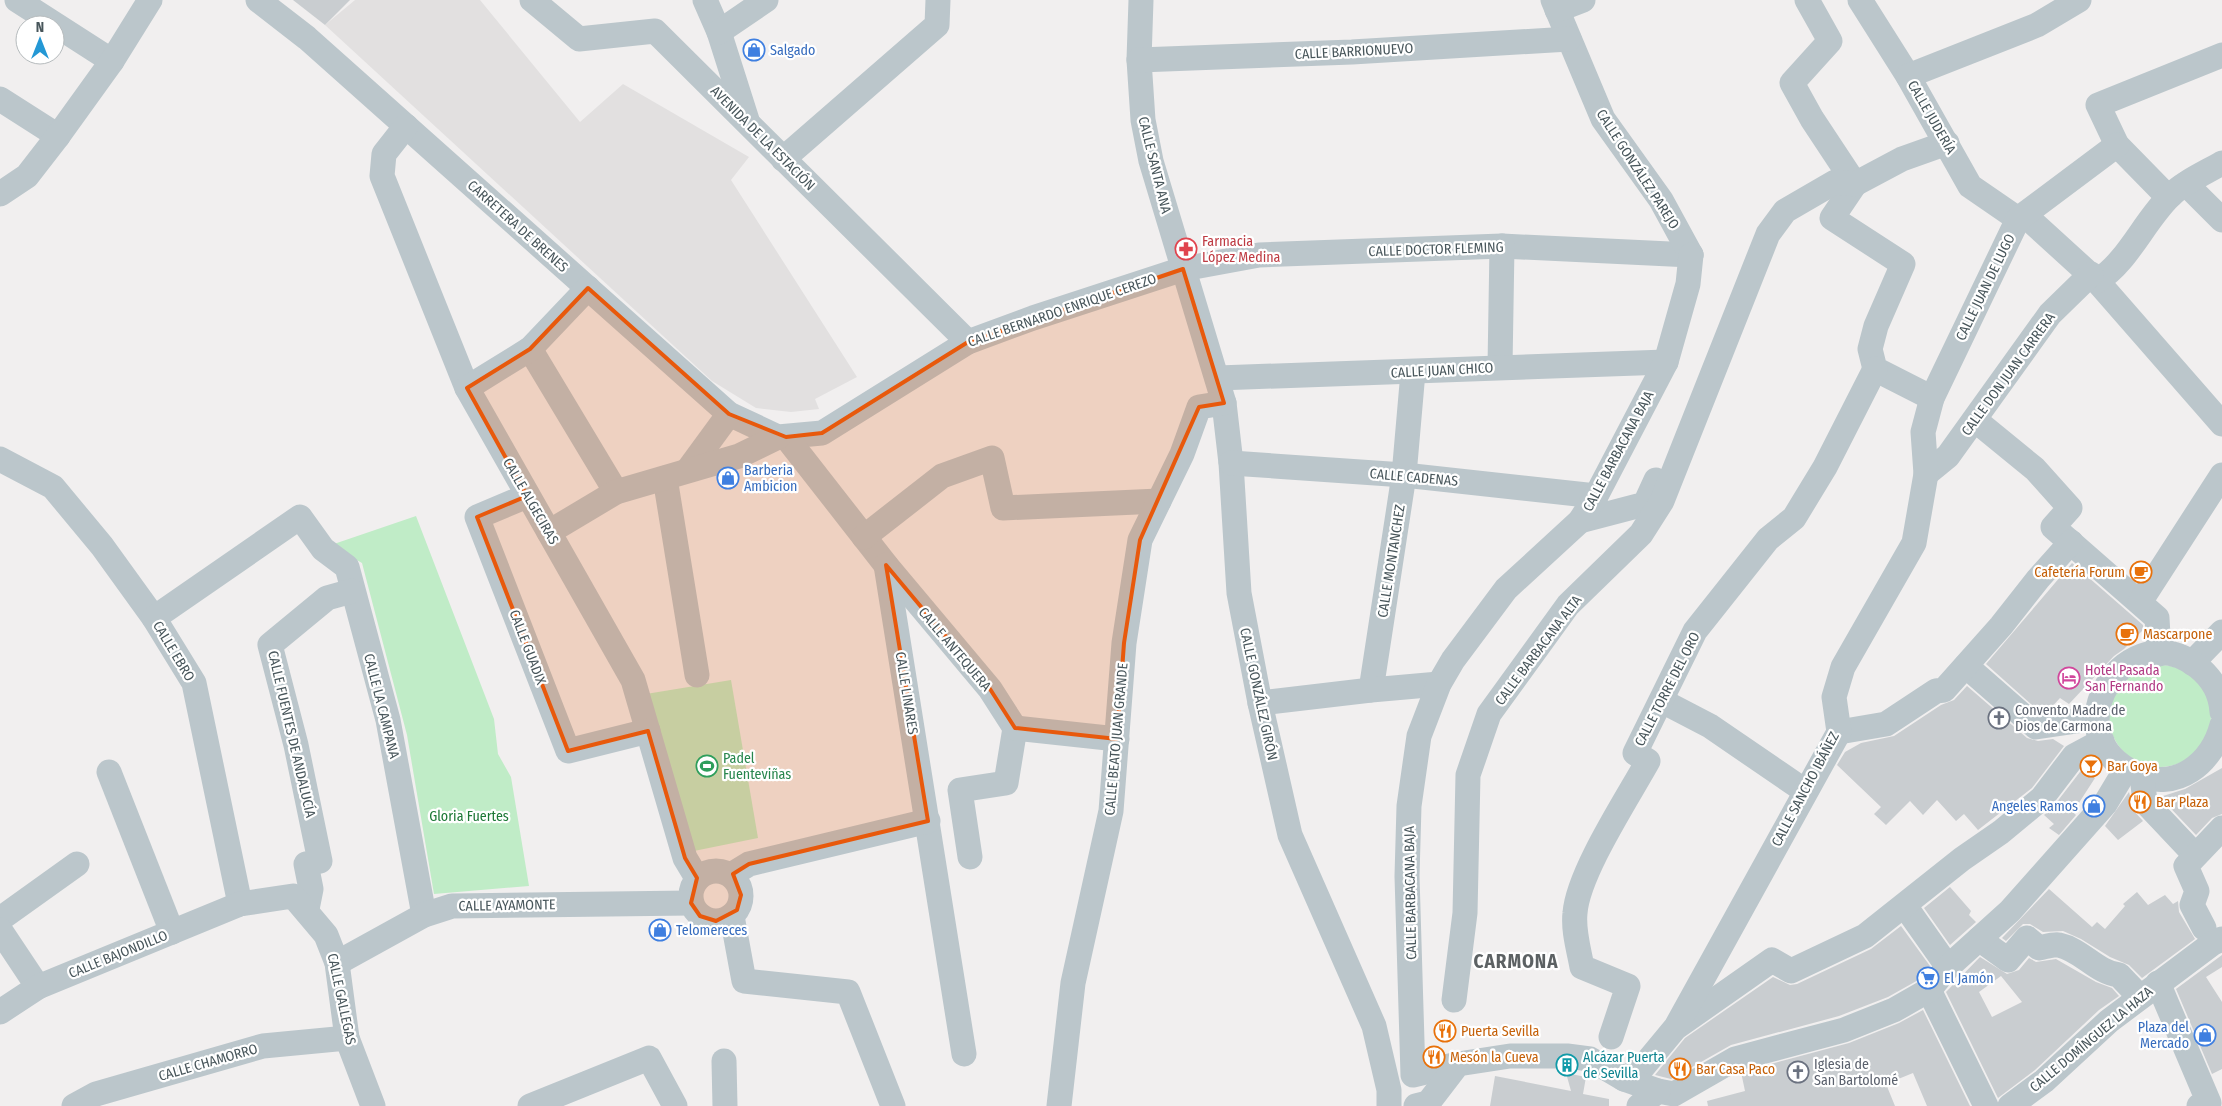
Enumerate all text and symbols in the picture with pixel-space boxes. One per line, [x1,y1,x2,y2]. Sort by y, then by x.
north arrow [15,15,65,65]
text: N [36,19,44,36]
shop icon: Salgado [742,38,766,62]
street label: CALLE BARRIONUEVO [1294,40,1414,63]
place label: Salgado [770,42,815,59]
street label: CALLE JUDERÍA [1904,77,1961,158]
street label: AVENIDA DE LA ESTACIÓN [707,82,819,194]
street label: CALLE GONZÁLEZ PAREJO [1593,106,1684,232]
street label: CALLE SANTA ANA [1134,115,1175,216]
street label: CARRETERA DE BRENES [464,177,571,276]
street label: CALLE JUAN DE LUGO [1952,231,2019,343]
place label: Farmacia López Medina [1202,233,1281,266]
pharmacy icon: Farmacia López Medina [1174,237,1198,261]
street label: CALLE DOCTOR FLEMING [1368,239,1504,260]
street label: CALLE BERNARDO ENRIQUE CEREZO [966,270,1159,351]
street label: CALLE DON JUAN CARRERA [1958,309,2059,439]
street label: CALLE JUAN CHICO [1390,359,1494,382]
street label: CALLE BARBACANA BAJA [1580,388,1658,514]
street label: CALLE ALGECIRAS [499,455,562,547]
place label: Barberia Ambicion [744,462,797,495]
street label: CALLE CADENAS [1369,465,1459,490]
shop icon: Barberia Ambicion [716,466,740,490]
street label: CALLE MONTANCHEZ [1374,503,1409,619]
cafe icon: Cafetería Forum [2129,560,2153,584]
place label: Cafetería Forum [2034,564,2125,581]
street label: CALLE BARBACANA ALTA [1491,591,1586,709]
street label: CALLE ANTEQUERA [915,604,995,695]
street label: CALLE GUADIX [505,607,550,687]
street label: CALLE EBRO [149,618,198,685]
cafe icon: Mascarpone [2115,622,2139,646]
street label: CALLE GONZÁLEZ GIRÓN [1236,626,1282,762]
place label: Mascarpone [2143,626,2212,643]
street label: CALLE TORRE DEL ORO [1631,629,1704,749]
street label: CALLE FUENTES DE ANDALUCÍA [264,649,320,820]
street label: CALLE LINARES [892,651,921,736]
street label: CALLE LA CAMPANA [360,652,403,761]
street label: CALLE BEATO JUAN GRANDE [1101,662,1132,816]
place label: Hotel Pasada San Fernando [2085,662,2163,695]
hotel icon: Hotel Pasada San Fernando [2057,666,2081,690]
place label: Convento Madre de Dios de Carmona [2015,702,2125,735]
church icon: Convento Madre de Dios de Carmona [1987,706,2011,730]
street label: CALLE SANCHO IBÁÑEZ [1767,728,1843,849]
place label: Padel Fuenteviñas [723,750,791,783]
sports icon: Padel Fuenteviñas [695,754,719,778]
bar icon: Bar Goya [2079,754,2103,778]
place label: Bar Goya [2107,758,2158,775]
restaurant icon: Bar Plaza [2128,790,2152,814]
shop icon: Angeles Ramos [2082,794,2106,818]
place label: Bar Plaza [2156,794,2209,811]
place label: Angeles Ramos [1992,798,2078,815]
park label: Gloria Fuertes [429,808,509,825]
street label: CALLE BARBACANA BAJA [1401,825,1420,960]
street label: CALLE AYAMONTE [458,896,556,915]
shop icon: Telomereces [648,918,672,942]
place label: Telomereces [676,922,747,939]
street label: CALLE BAJONDILLO [66,927,170,982]
district label: CARMONA [1473,950,1559,973]
street label: CALLE GALLEGAS [324,952,360,1047]
supermarket icon: El Jamón [1916,966,1940,990]
place label: El Jamón [1944,970,1994,987]
street label: CALLE DOMÍNGUEZ LA HAZA [2026,982,2157,1096]
restaurant icon: Puerta Sevilla [1433,1019,1457,1043]
place label: Plaza del Mercado [2138,1019,2189,1052]
place label: Puerta Sevilla [1461,1023,1540,1040]
shop icon: Plaza del Mercado [2193,1023,2217,1047]
street label: CALLE CHAMORRO [157,1040,260,1085]
restaurant icon: Mesón la Cueva [1422,1045,1446,1069]
place label: Mesón la Cueva [1450,1049,1539,1066]
place label: Alcázar Puerta de Sevilla [1583,1049,1665,1082]
building icon: Alcázar Puerta de Sevilla [1555,1053,1579,1077]
place label: Iglesia de San Bartolomé [1814,1056,1898,1089]
restaurant icon: Bar Casa Paco [1668,1057,1692,1081]
church icon: Iglesia de San Bartolomé [1786,1060,1810,1084]
place label: Bar Casa Paco [1696,1061,1775,1078]

